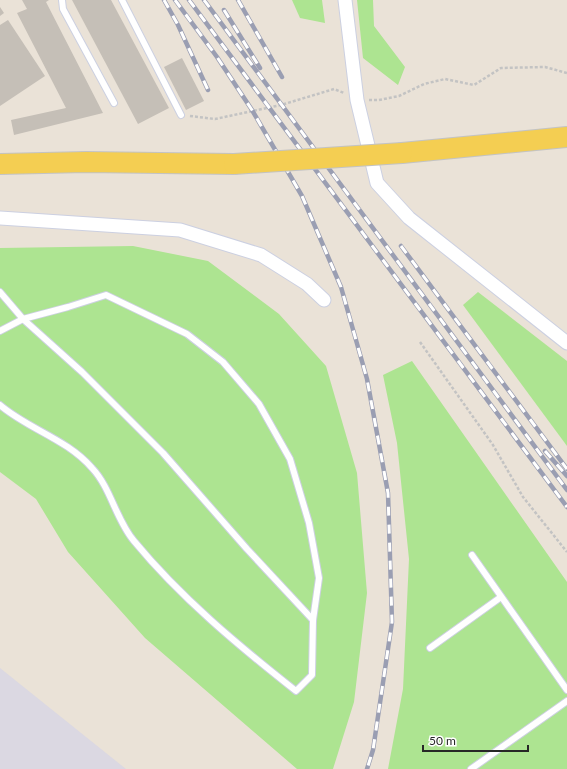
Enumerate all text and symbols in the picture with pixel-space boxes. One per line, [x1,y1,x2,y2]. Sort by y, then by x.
scale bar [423,727,528,753]
text: 50 m [429,733,456,748]

